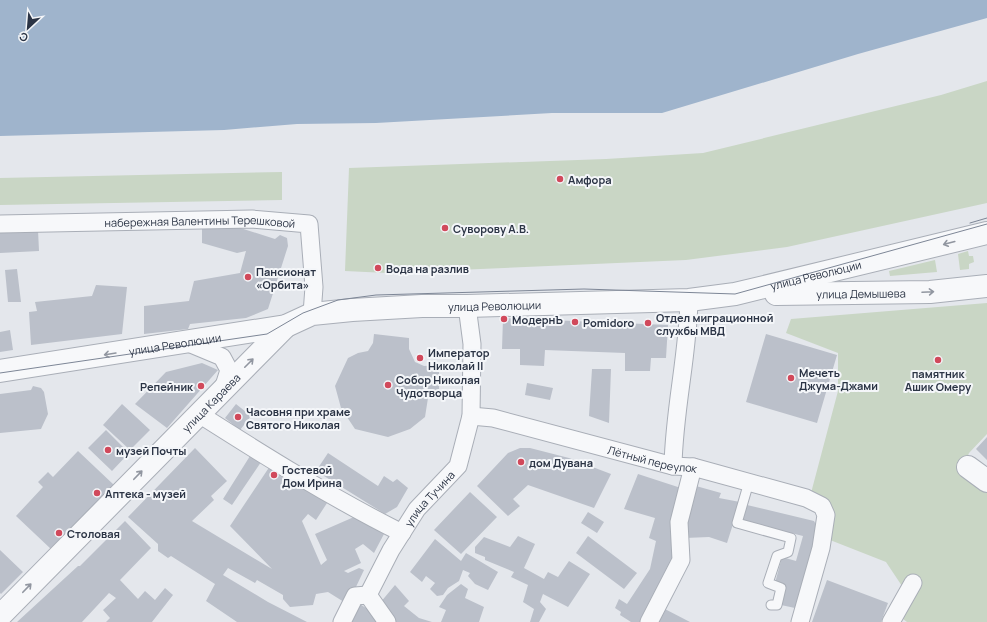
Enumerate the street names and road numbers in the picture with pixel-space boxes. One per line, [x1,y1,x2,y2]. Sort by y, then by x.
street label: набережная Валентины Терешковой [104,211,296,230]
street label: улица Революции [769,256,863,293]
street label: улица Демышева [816,285,906,301]
street label: улица Революции [448,296,541,314]
street label: улица Революции [128,329,222,358]
street label: улица Караева [178,370,243,435]
street label: Лётный переулок [606,441,700,476]
street label: улица Тучина [400,467,458,529]

